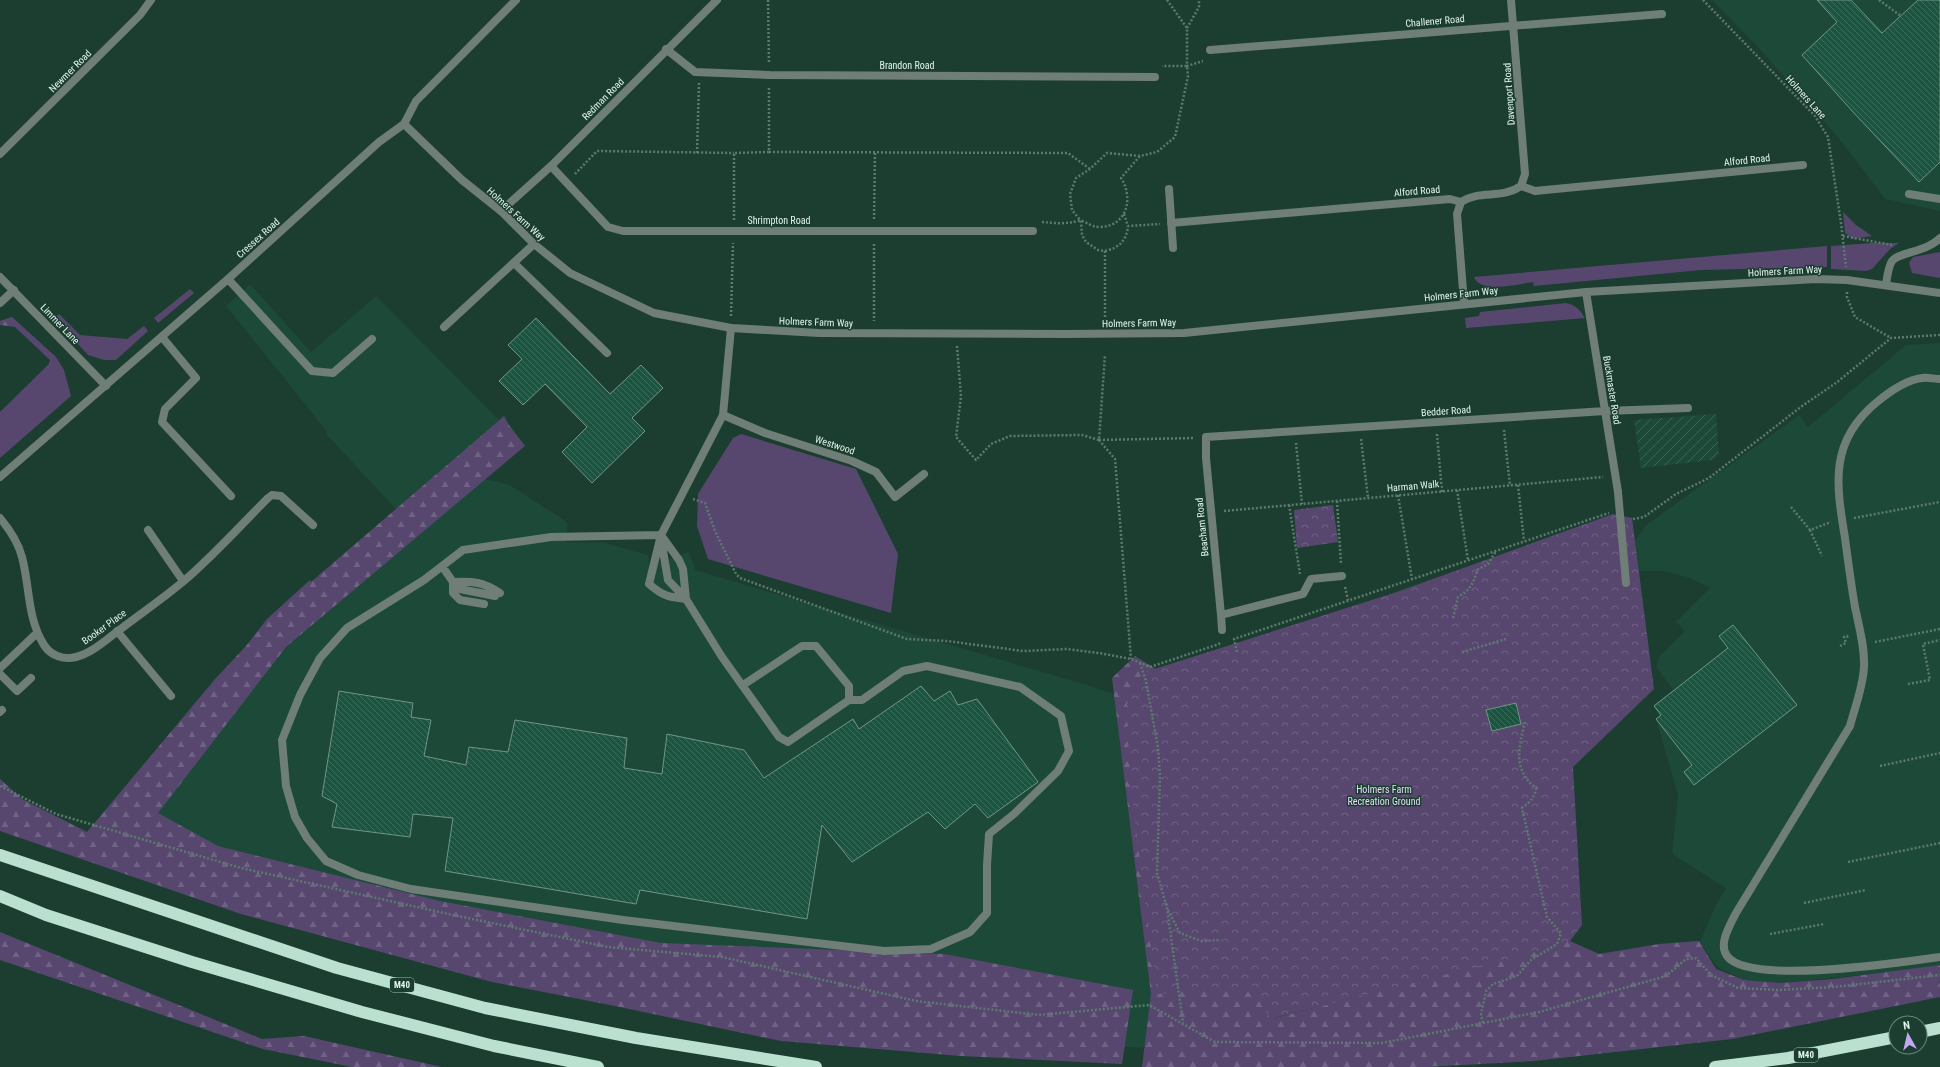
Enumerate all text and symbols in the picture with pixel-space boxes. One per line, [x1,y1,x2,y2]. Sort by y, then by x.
street label: Challener Road [1405,13,1465,29]
street label: Newmer Road [47,48,93,94]
street label: Brandon Road [879,60,935,71]
street label: Davenport Road [1501,62,1517,126]
street label: Holmers Lane [1784,73,1829,121]
street label: Redman Road [580,76,626,122]
street label: Alford Road [1723,152,1771,168]
street label: Alford Road [1393,183,1441,199]
street label: Holmers Farm Way [485,185,547,243]
street label: Shrimpton Road [748,215,810,226]
street label: Cressex Road [234,216,282,260]
street label: Holmers Farm Way [1748,264,1822,278]
street label: Holmers Farm Way [1423,285,1499,303]
street label: Limmer Lane [38,302,82,346]
street label: Holmers Farm Way [779,315,853,329]
street label: Holmers Farm Way [1102,317,1176,329]
street label: Buckmaster Road [1601,355,1623,425]
street label: Bedder Road [1421,404,1471,418]
street label: Westwood [814,433,856,457]
street label: Harman Walk [1386,478,1440,494]
street label: Beacham Road [1193,497,1211,557]
street label: Booker Place [80,607,128,647]
park label: Holmers Farm Recreation Ground [1348,784,1421,807]
road number: M40 [390,978,414,992]
north arrow [1888,1015,1928,1055]
text: N [1902,1019,1911,1032]
road number: M40 [1794,1048,1818,1062]

